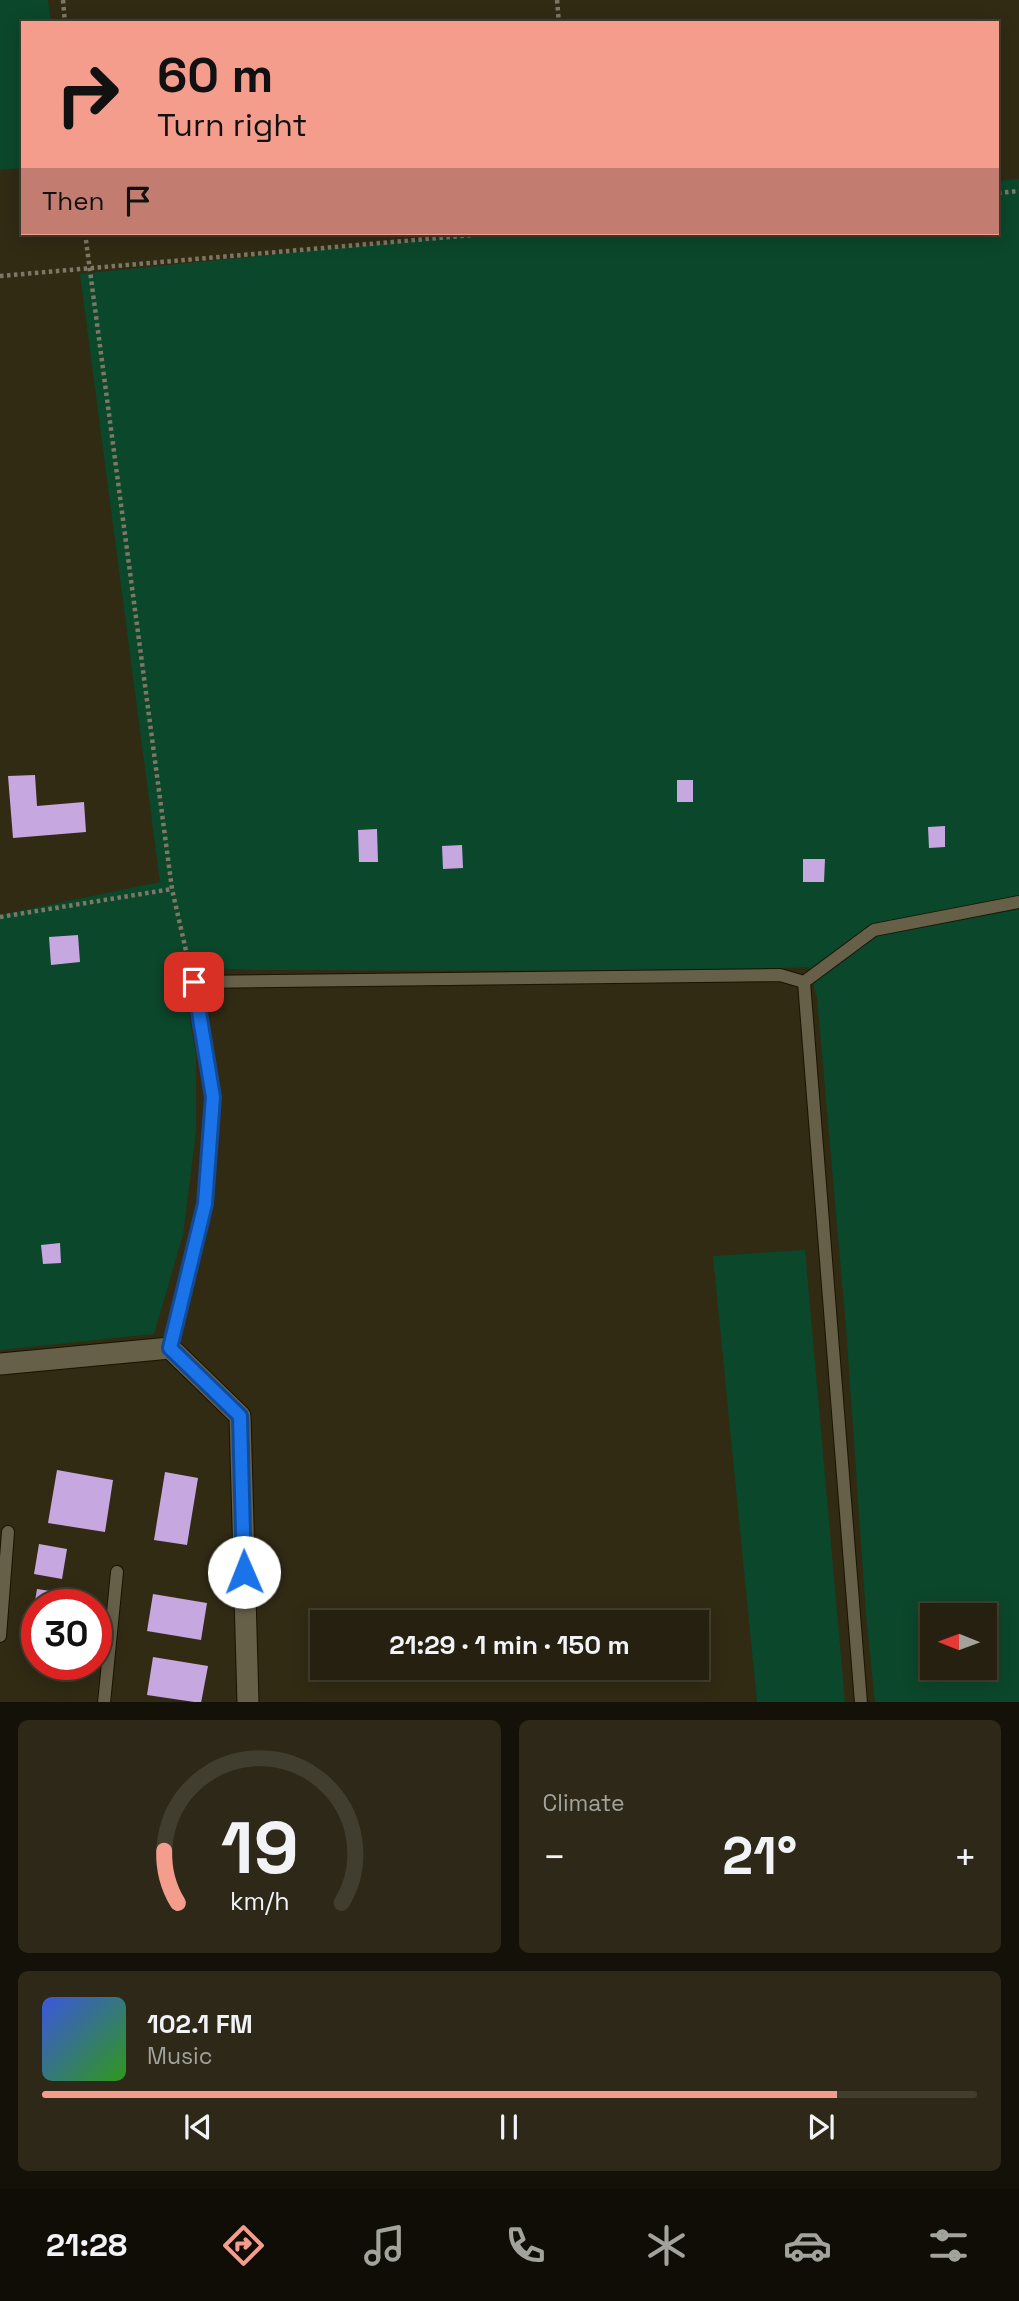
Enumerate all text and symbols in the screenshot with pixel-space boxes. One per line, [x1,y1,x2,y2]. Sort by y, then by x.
text: 60 m [157,44,273,106]
icon: right [42,49,133,140]
text: Turn right [157,105,307,145]
icon: arrive [119,182,157,220]
text: Then [42,184,105,218]
pin [164,952,224,1012]
icon: arrive [175,963,213,1001]
position arrow [207,1535,281,1609]
speed limit sign: 30 [21,1589,112,1680]
north arrow [920,1603,998,1680]
map controls [920,1603,997,1680]
text: 21:29 · 1 min · 150 m [389,1628,630,1662]
text: Climate [543,1788,625,1818]
text: 19 [220,1801,298,1894]
text: 21° [722,1823,797,1889]
text: − [543,1833,566,1881]
text: + [953,1833,977,1881]
text: km/h [229,1884,289,1916]
text: 102.1 FM [147,2007,253,2041]
text: Music [147,2041,212,2071]
icon: previous [179,2108,217,2146]
icon: pause [490,2108,528,2146]
icon: next [802,2108,840,2146]
icon: directions [219,2221,268,2270]
icon: music [360,2221,409,2270]
icon: phone [501,2221,550,2270]
icon: climate [642,2221,691,2270]
icon: car [783,2221,832,2270]
icon: filters [924,2221,973,2270]
text: 21:28 [46,2225,127,2265]

